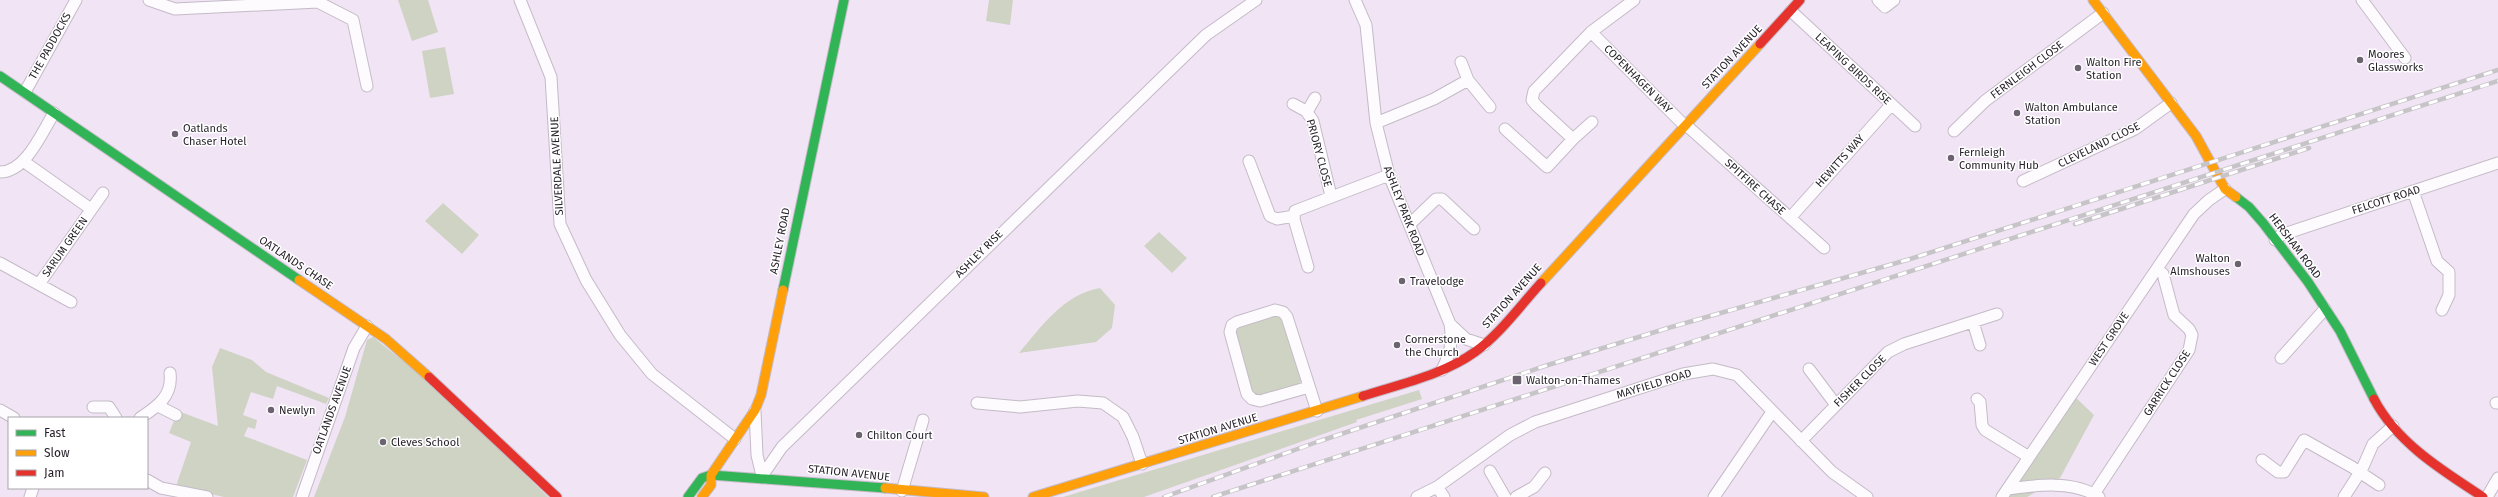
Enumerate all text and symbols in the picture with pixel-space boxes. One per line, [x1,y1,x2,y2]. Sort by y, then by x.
street label: THE PADDOCKS [26,10,74,82]
street label: STATION AVENUE [1699,22,1765,92]
street label: LEAPING BIRDS RISE [1812,30,1894,108]
street label: FERNLEIGH CLOSE [1988,38,2066,102]
street label: COPENHAGEN WAY [1601,42,1675,116]
place label: Moores Glassworks [2368,48,2423,74]
marker: Moores Glassworks [2355,55,2365,65]
place label: Walton Fire Station [2086,56,2141,82]
marker: Walton Fire Station [2073,63,2083,73]
place label: Walton Ambulance Station [2025,101,2118,127]
marker: Walton Ambulance Station [2012,108,2022,118]
street label: SILVERDALE AVENUE [548,116,566,216]
street label: PRIORY CLOSE [1304,118,1334,189]
street label: CLEVELAND CLOSE [2056,120,2142,170]
place label: Oatlands Chaser Hotel [183,122,247,148]
marker: Oatlands Chaser Hotel [170,129,180,139]
street label: HEWITTS WAY [1813,132,1867,190]
place label: Fernleigh Community Hub [1959,146,2039,172]
marker: Fernleigh Community Hub [1946,153,1956,163]
street label: SPITFIRE CHASE [1722,156,1788,218]
street label: ASHLEY PARK ROAD [1381,164,1427,258]
street label: FELCOTT ROAD [2350,183,2422,217]
street label: ASHLEY ROAD [767,207,793,275]
street label: HERSHAM ROAD [2266,211,2324,281]
street label: SARUM GREEN [39,214,91,280]
street label: ASHLEY RISE [953,227,1006,280]
street label: OATLANDS CHASE [257,234,335,293]
place label: Walton Almshouses [2170,252,2230,278]
marker: Walton Almshouses [2233,259,2243,269]
street label: STATION AVENUE [1480,261,1544,331]
place label: Travelodge [1410,275,1464,288]
marker: Travelodge [1397,276,1407,286]
street label: WEST GROVE [2086,309,2132,368]
place label: Cornerstone the Church [1405,333,1466,359]
marker: Cornerstone the Church [1392,340,1402,350]
street label: GARRICK CLOSE [2141,348,2193,418]
street label: FISHER CLOSE [1831,352,1889,410]
street label: OATLANDS AVENUE [310,364,354,456]
street label: MAYFIELD ROAD [1615,366,1693,402]
marker: Walton-on-Thames [1511,374,1523,386]
place label: Walton-on-Thames [1526,374,1620,387]
place label: Newlyn [279,404,315,417]
marker: Newlyn [266,405,276,415]
street label: STATION AVENUE [1177,411,1259,447]
legend [8,417,148,489]
text: Fast [44,426,66,440]
place label: Chilton Court [867,429,932,442]
marker: Chilton Court [854,430,864,440]
place label: Cleves School [391,436,459,449]
marker: Cleves School [378,437,388,447]
text: Slow [44,446,70,460]
street label: STATION AVENUE [807,462,891,484]
text: Jam [44,466,64,480]

